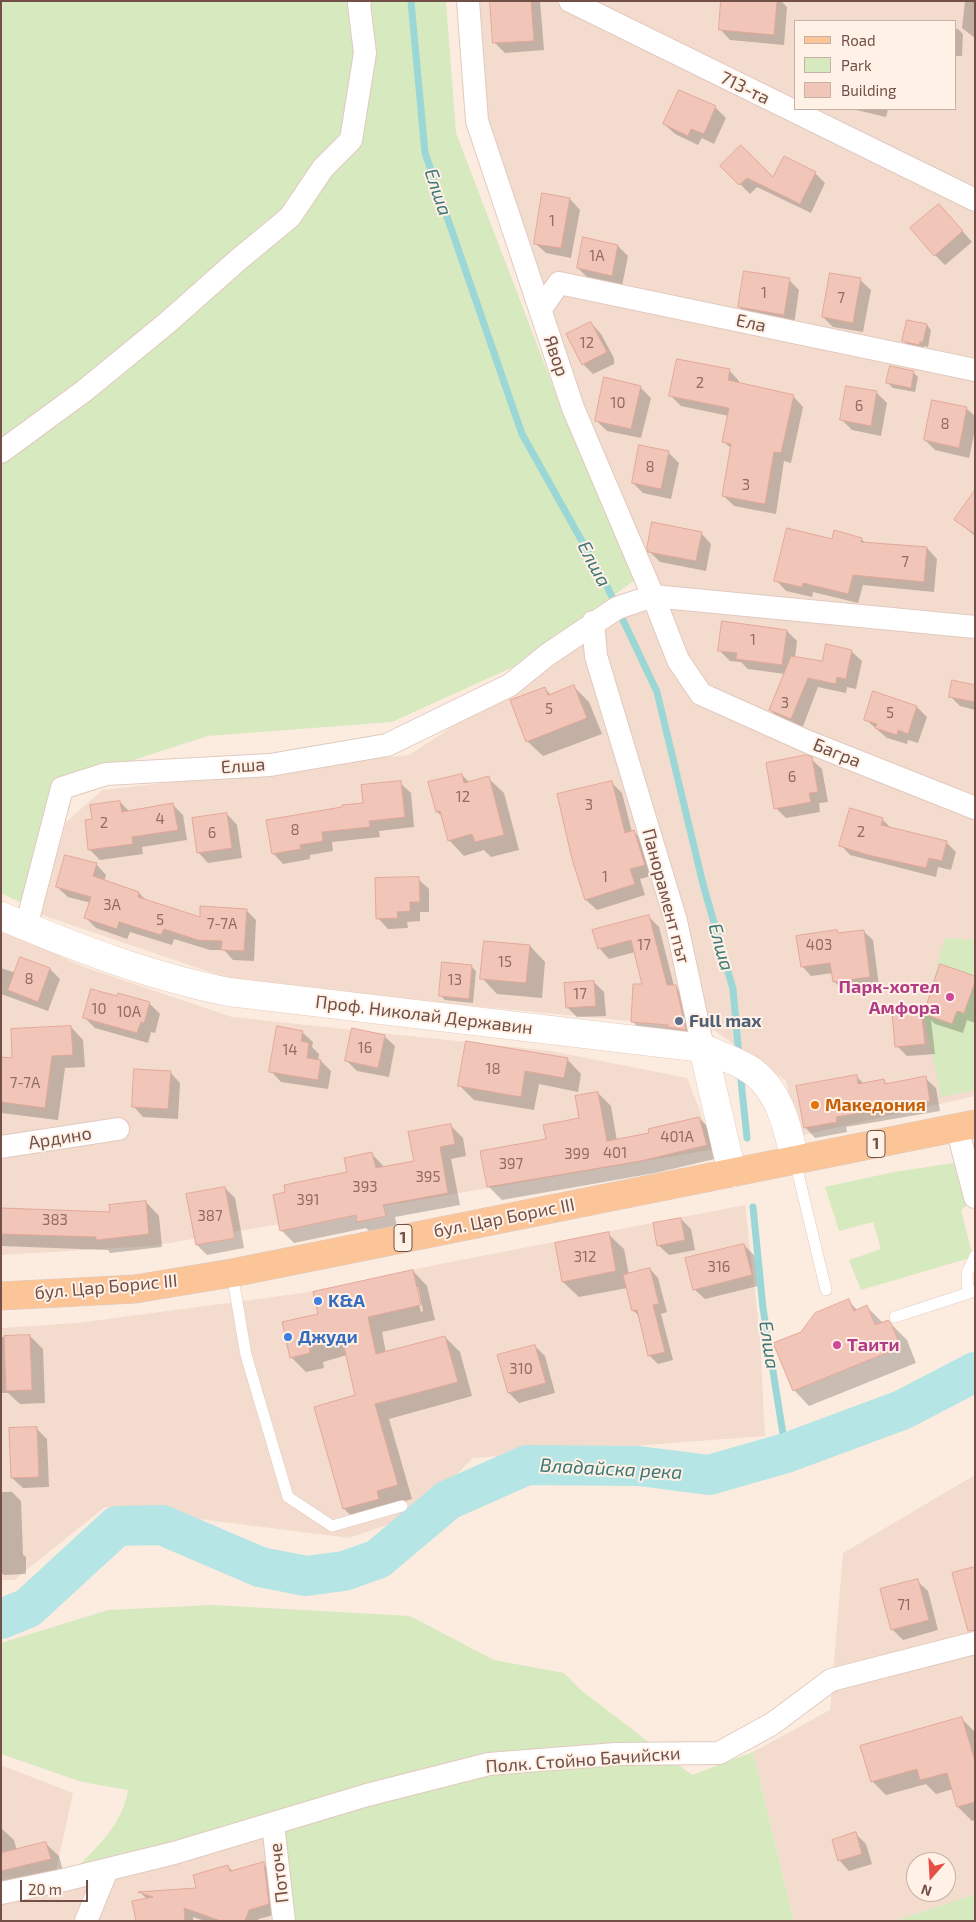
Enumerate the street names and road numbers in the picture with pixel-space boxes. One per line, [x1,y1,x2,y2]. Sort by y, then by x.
street label: 713-та [717,67,773,109]
street label: Ела [734,309,768,337]
street label: Явор [539,333,573,379]
street label: Багра [810,734,864,772]
street label: Елша [220,754,266,778]
street label: Панорамент път [638,826,694,966]
street label: Проф. Николай Державин [314,991,534,1039]
street label: Ардино [27,1122,93,1154]
road number: 1 [867,1130,885,1158]
street label: бул. Цар Борис III [432,1194,576,1242]
road number: 1 [394,1224,412,1252]
street label: бул. Цар Борис III [34,1270,178,1304]
street label: Полк. Стойно Бачийски [485,1742,681,1778]
street label: Поточе [265,1842,293,1904]

